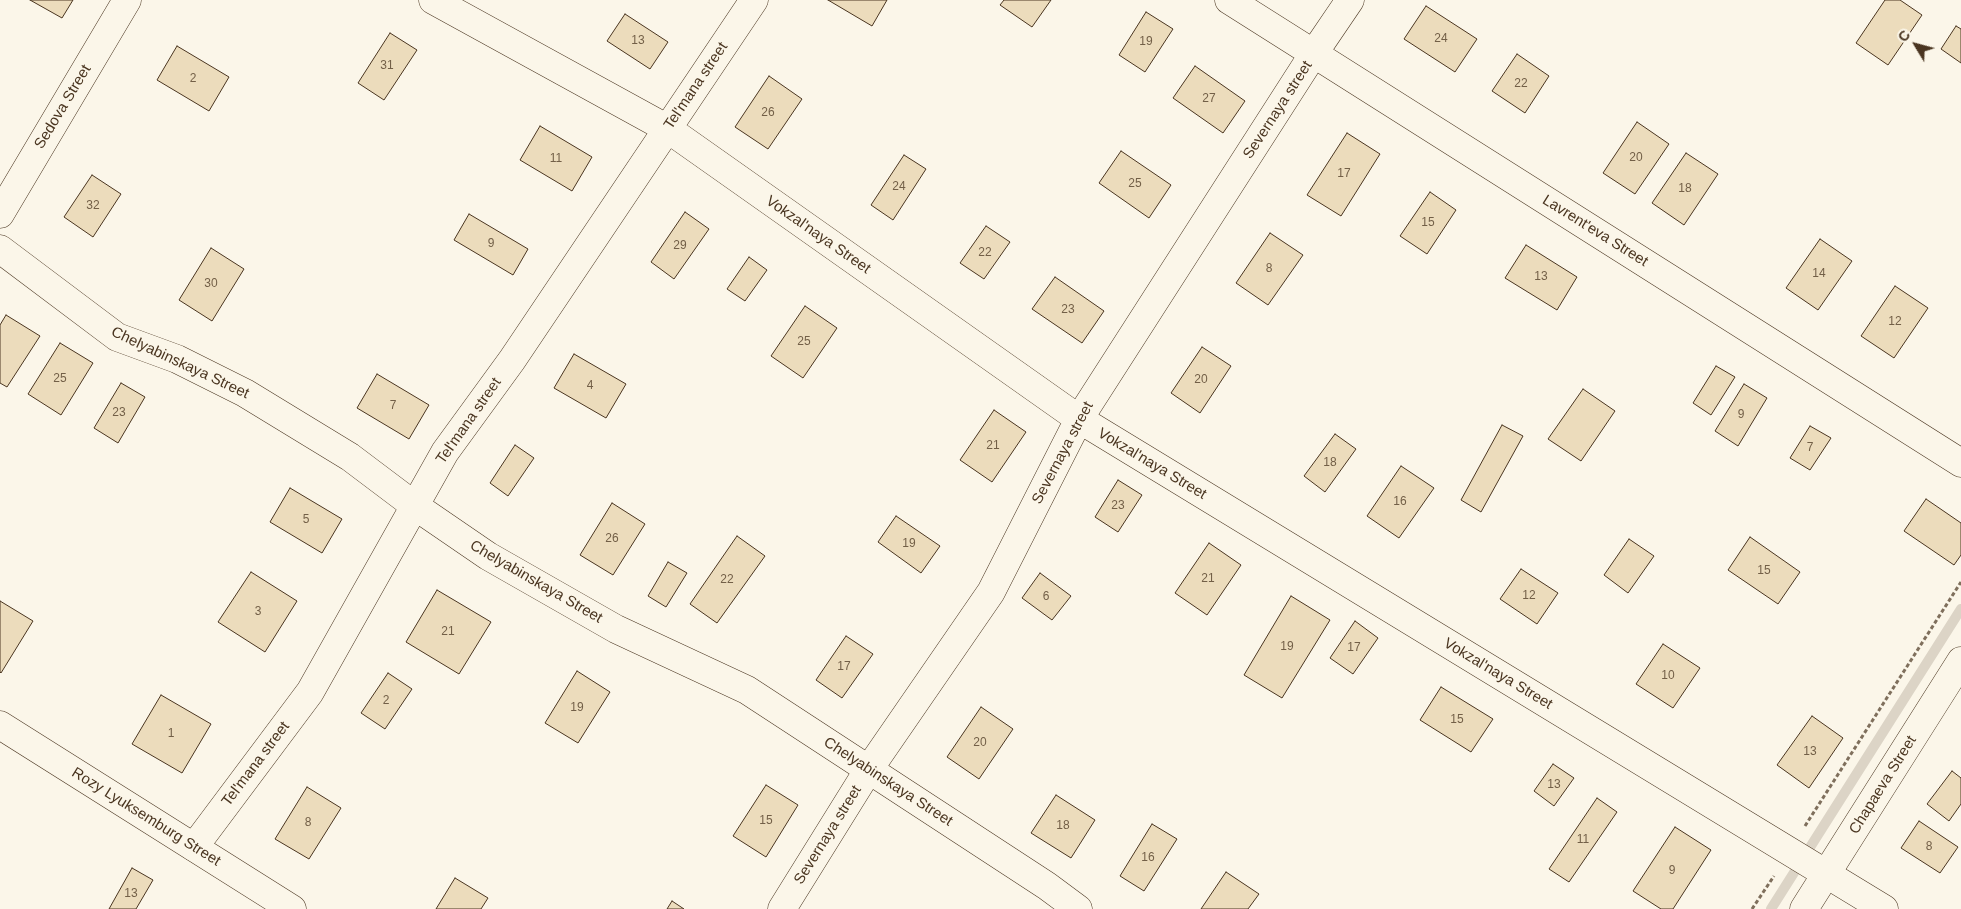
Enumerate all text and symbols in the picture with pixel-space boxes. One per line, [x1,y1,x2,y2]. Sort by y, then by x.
north arrow [1891,20,1941,70]
text: С [1895,27,1913,45]
house number: 24 [1434,32,1448,46]
house number: 13 [631,34,645,48]
house number: 19 [1139,35,1153,49]
street label: Tel'mana street [660,39,732,133]
street label: Severnaya street [1240,58,1316,162]
house number: 31 [380,59,394,73]
street label: Sedova Street [31,62,95,152]
house number: 2 [190,72,196,86]
house number: 22 [1514,77,1528,91]
house number: 27 [1202,92,1216,106]
house number: 26 [761,106,775,120]
house number: 20 [1629,151,1643,165]
house number: 11 [550,152,562,166]
house number: 17 [1337,167,1351,181]
house number: 25 [1128,177,1142,191]
house number: 24 [892,180,906,194]
house number: 18 [1678,182,1692,196]
street label: Lavrent'eva Street [1539,191,1651,271]
street label: Vokzal'naya Street [762,192,874,278]
house number: 32 [86,199,100,213]
house number: 15 [1421,216,1435,230]
house number: 9 [488,237,494,251]
house number: 29 [673,239,687,253]
house number: 22 [978,246,992,260]
house number: 8 [1266,262,1272,276]
house number: 14 [1812,267,1826,281]
house number: 13 [1534,270,1548,284]
house number: 30 [204,277,218,291]
house number: 23 [1061,303,1075,317]
house number: 12 [1888,315,1902,329]
street label: Chelyabinskaya Street [108,323,252,403]
house number: 25 [797,335,811,349]
house number: 25 [53,372,67,386]
house number: 20 [1194,373,1208,387]
street label: Tel'mana street [433,374,505,468]
house number: 4 [587,379,593,393]
house number: 7 [390,399,396,413]
street label: Severnaya street [1028,399,1098,507]
house number: 23 [112,406,126,420]
house number: 9 [1738,408,1744,422]
street label: Vokzal'naya Street [1094,424,1210,504]
house number: 21 [986,439,1000,453]
house number: 7 [1807,441,1813,455]
house number: 18 [1323,456,1337,470]
house number: 16 [1393,495,1407,509]
house number: 23 [1111,499,1125,513]
house number: 5 [303,513,309,527]
house number: 26 [605,532,619,546]
street label: Chelyabinskaya Street [467,537,605,627]
house number: 19 [902,537,916,551]
house number: 15 [1757,564,1771,578]
house number: 21 [1201,572,1215,586]
house number: 22 [720,573,734,587]
house number: 12 [1522,589,1536,603]
house number: 6 [1043,590,1049,604]
house number: 3 [255,605,261,619]
house number: 21 [441,625,455,639]
street label: Vokzal'naya Street [1440,634,1556,714]
house number: 19 [1280,640,1294,654]
house number: 17 [1347,641,1361,655]
house number: 17 [837,660,851,674]
house number: 10 [1661,669,1675,683]
house number: 2 [383,694,389,708]
house number: 19 [570,701,584,715]
house number: 15 [1450,713,1464,727]
street label: Tel'mana street [218,718,294,810]
house number: 1 [168,727,174,741]
street label: Chapaeva Street [1846,732,1920,838]
street label: Chelyabinskaya Street [820,734,956,830]
house number: 20 [973,736,987,750]
house number: 13 [1803,745,1817,759]
street label: Rozy Lyuksemburg Street [68,764,224,870]
house number: 13 [1547,778,1561,792]
street label: Severnaya street [790,782,866,888]
house number: 15 [759,814,773,828]
house number: 8 [305,816,311,830]
house number: 18 [1056,819,1070,833]
house number: 11 [1577,833,1589,847]
house number: 8 [1926,840,1932,854]
house number: 16 [1141,851,1155,865]
house number: 9 [1669,864,1675,878]
house number: 13 [124,887,138,901]

